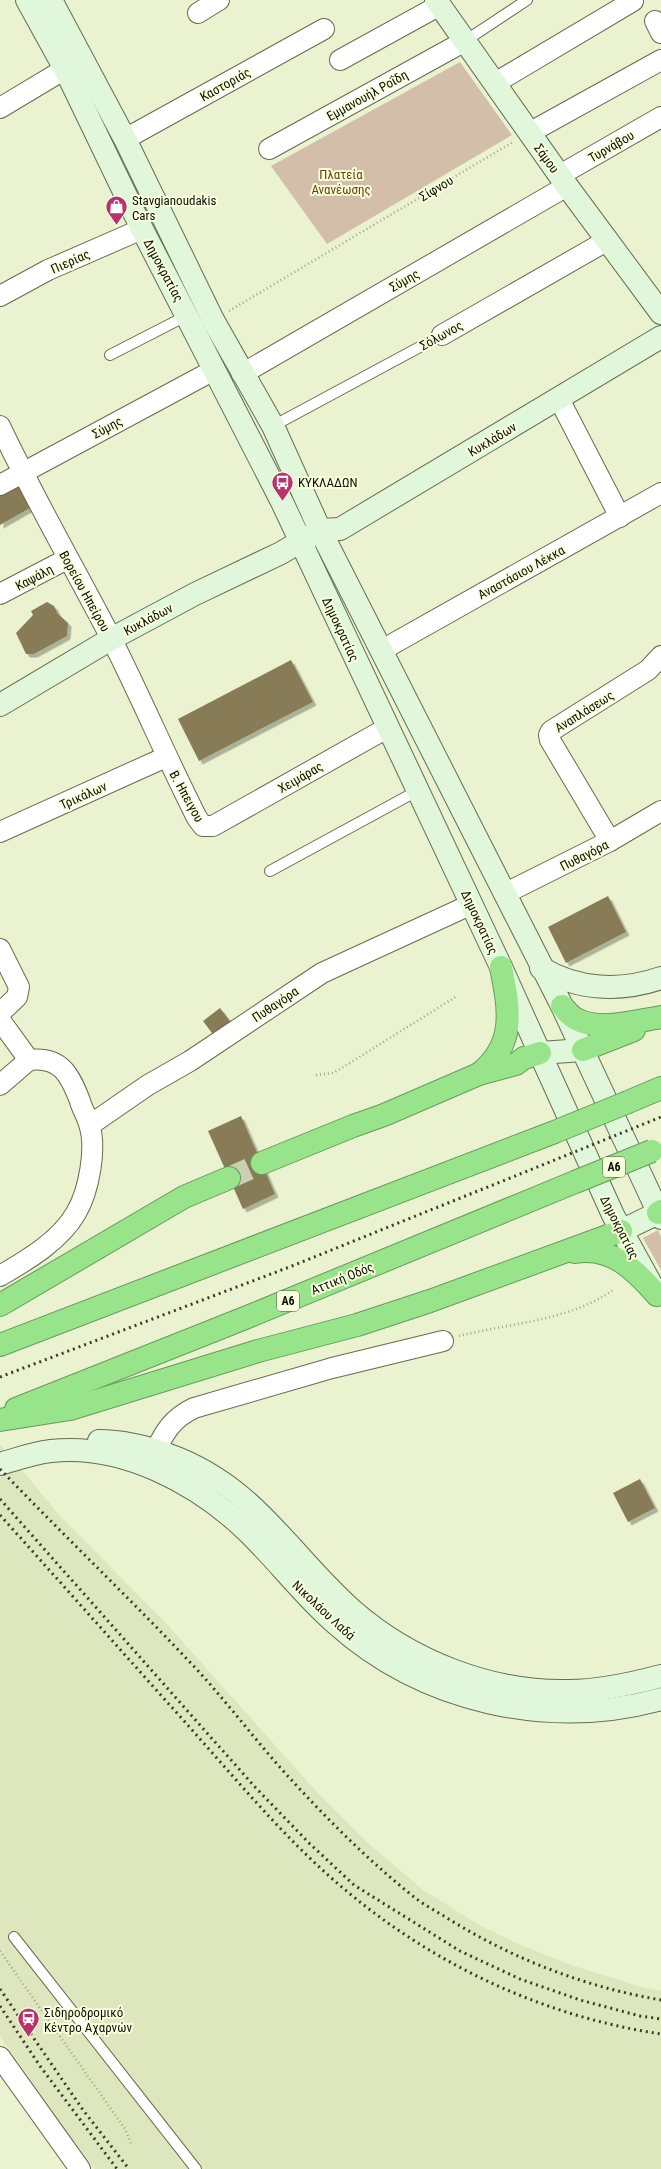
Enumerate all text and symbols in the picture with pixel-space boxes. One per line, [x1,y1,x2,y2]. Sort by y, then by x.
street label: Καστοριάς [197,65,253,104]
street label: Εμμανουήλ Ροΐδη [324,67,410,124]
street label: Τυρνάβου [586,127,637,165]
street label: Σάμου [531,141,562,176]
park label: Πλατεία Ανανέωσης [311,167,371,197]
street label: Σίφνου [417,173,456,204]
place label: Stavgianoudakis Cars [132,193,216,223]
shop icon: Stavgianoudakis Cars [103,194,129,227]
street label: Δημοκρατίας [141,236,186,304]
street label: Πιερίας [48,246,92,277]
street label: Σύμης [387,266,422,295]
street label: Σόλωνος [417,318,465,353]
street label: Σύμης [90,413,125,442]
street label: Κυκλάδων [465,419,519,460]
bus stop icon: ΚΥΚΛΑΔΩΝ [269,469,295,502]
place label: ΚΥΚΛΑΔΩΝ [298,475,358,490]
street label: Αναστάσιου Λέκκα [475,542,568,602]
street label: Βορείου Ηπείρου [56,548,113,634]
street label: Καψάλη [13,561,56,594]
street label: Δημοκρατίας [319,595,362,664]
street label: Κυκλάδων [121,600,176,639]
street label: Αναπλάσεως [552,687,616,735]
street label: Χειμάρας [275,759,325,796]
street label: Β. Ηπειγου [166,768,207,825]
street label: Τρικάλων [57,778,110,812]
street label: Πυθαγόρα [557,837,611,874]
street label: Δημοκρατίας [458,888,501,957]
street label: Πυθαγόρα [249,983,302,1025]
road number: Α6 [603,1157,625,1177]
street label: Δημοκρατίας [597,1193,642,1261]
street label: Αττική Οδός [309,1259,376,1298]
road number: Α6 [277,1291,299,1311]
street label: Νικολάου Λαδά [289,1578,359,1644]
place label: Σιδηροδρομικό Κέντρο Αχαρνών [44,2005,132,2035]
station icon: Σιδηροδρομικό Κέντρο Αχαρνών [15,2006,41,2039]

